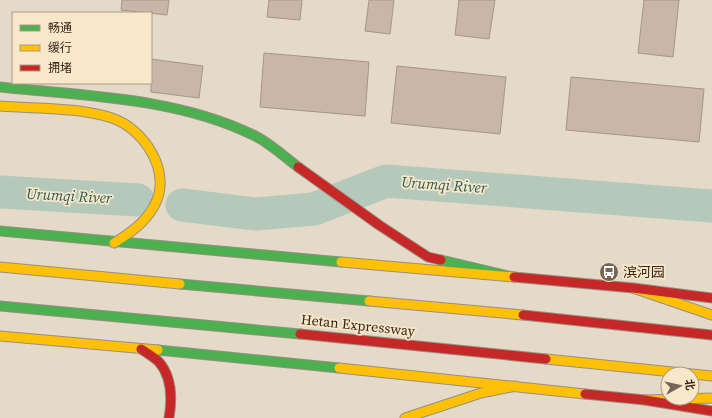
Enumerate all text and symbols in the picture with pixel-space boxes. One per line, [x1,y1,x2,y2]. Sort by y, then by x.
legend [12,12,152,84]
text: 畅通 [48,20,72,36]
text: 缓行 [48,40,72,56]
text: 拥堵 [48,60,72,76]
water label: Urumqi River [401,171,489,198]
water label: Urumqi River [26,183,113,208]
bus stop icon: 滨河园 [598,261,620,283]
place label: 滨河园 [623,262,665,282]
street label: Hetan Expressway [300,309,417,341]
north arrow [660,366,700,406]
text: 北 [681,378,698,391]

